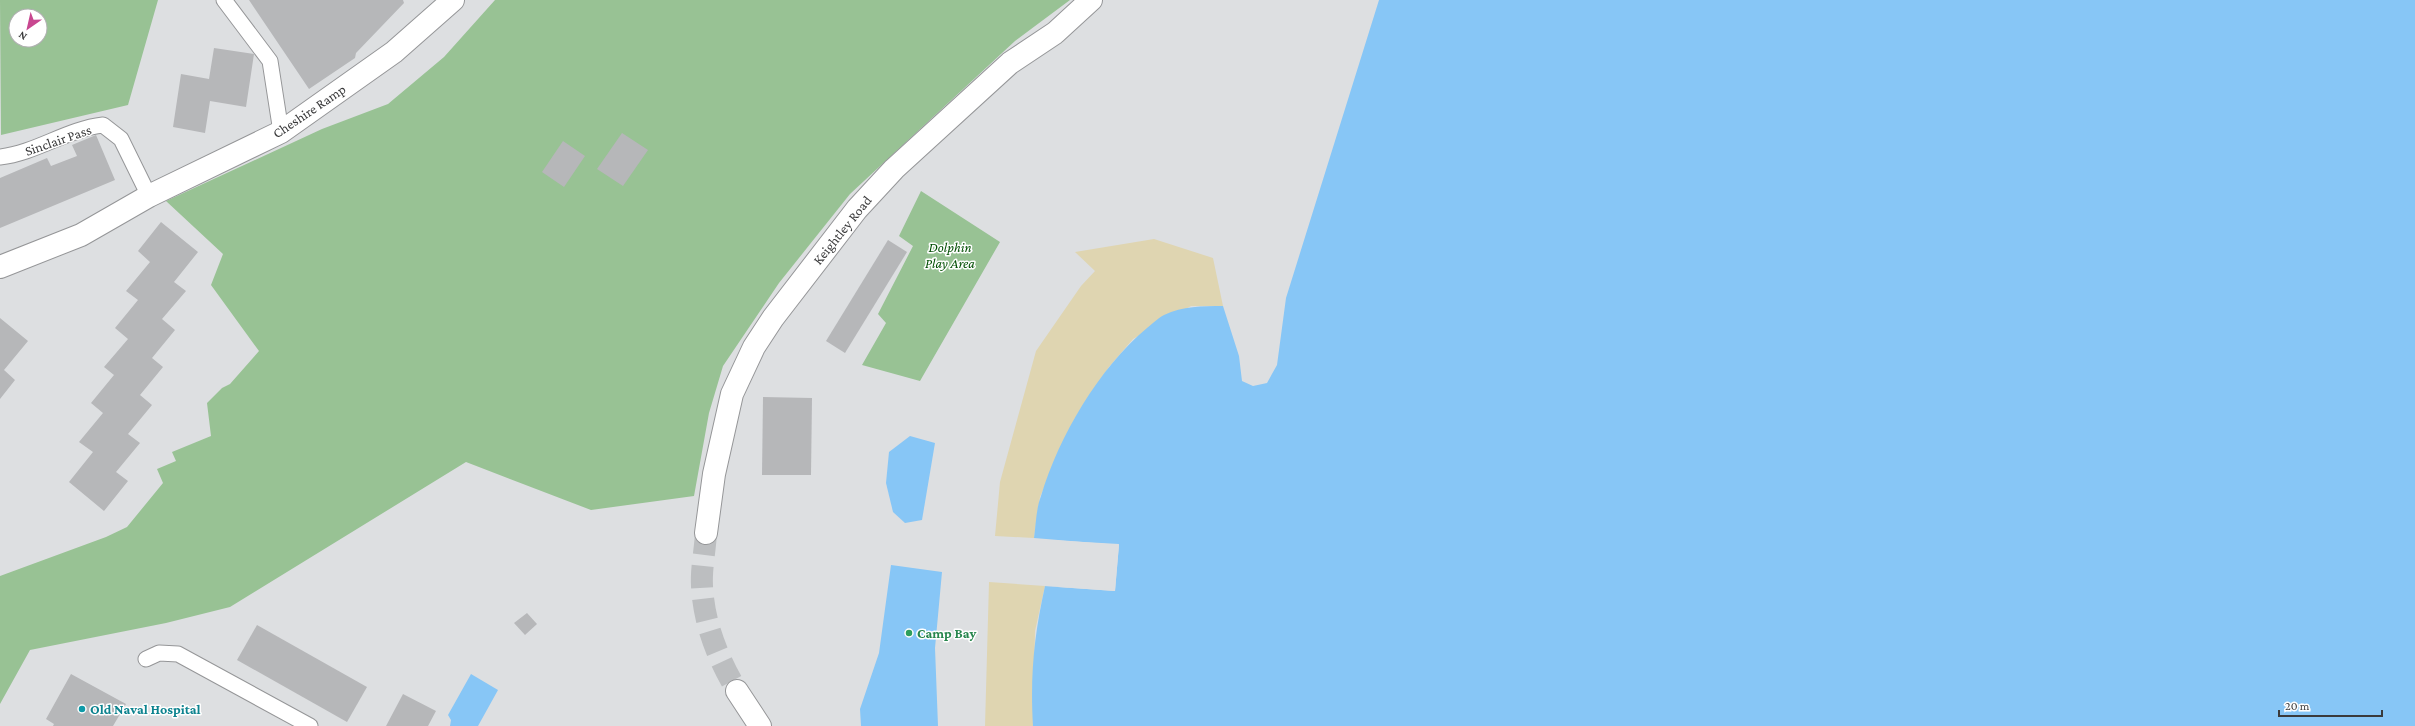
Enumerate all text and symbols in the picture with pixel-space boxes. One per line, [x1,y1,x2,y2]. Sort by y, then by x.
north arrow [8,8,48,48]
text: N [16,29,29,43]
street label: Cheshire Ramp [269,81,349,141]
street label: Sinclair Pass [23,121,93,159]
street label: Keightley Road [809,192,875,268]
park label: Dolphin Play Area [925,239,975,271]
place label: Camp Bay [917,625,977,641]
marker: Camp Bay [904,628,914,638]
scale bar [2279,692,2382,718]
text: 20 m [2285,699,2310,713]
place label: Old Naval Hospital [90,701,201,717]
marker: Old Naval Hospital [77,704,87,714]

